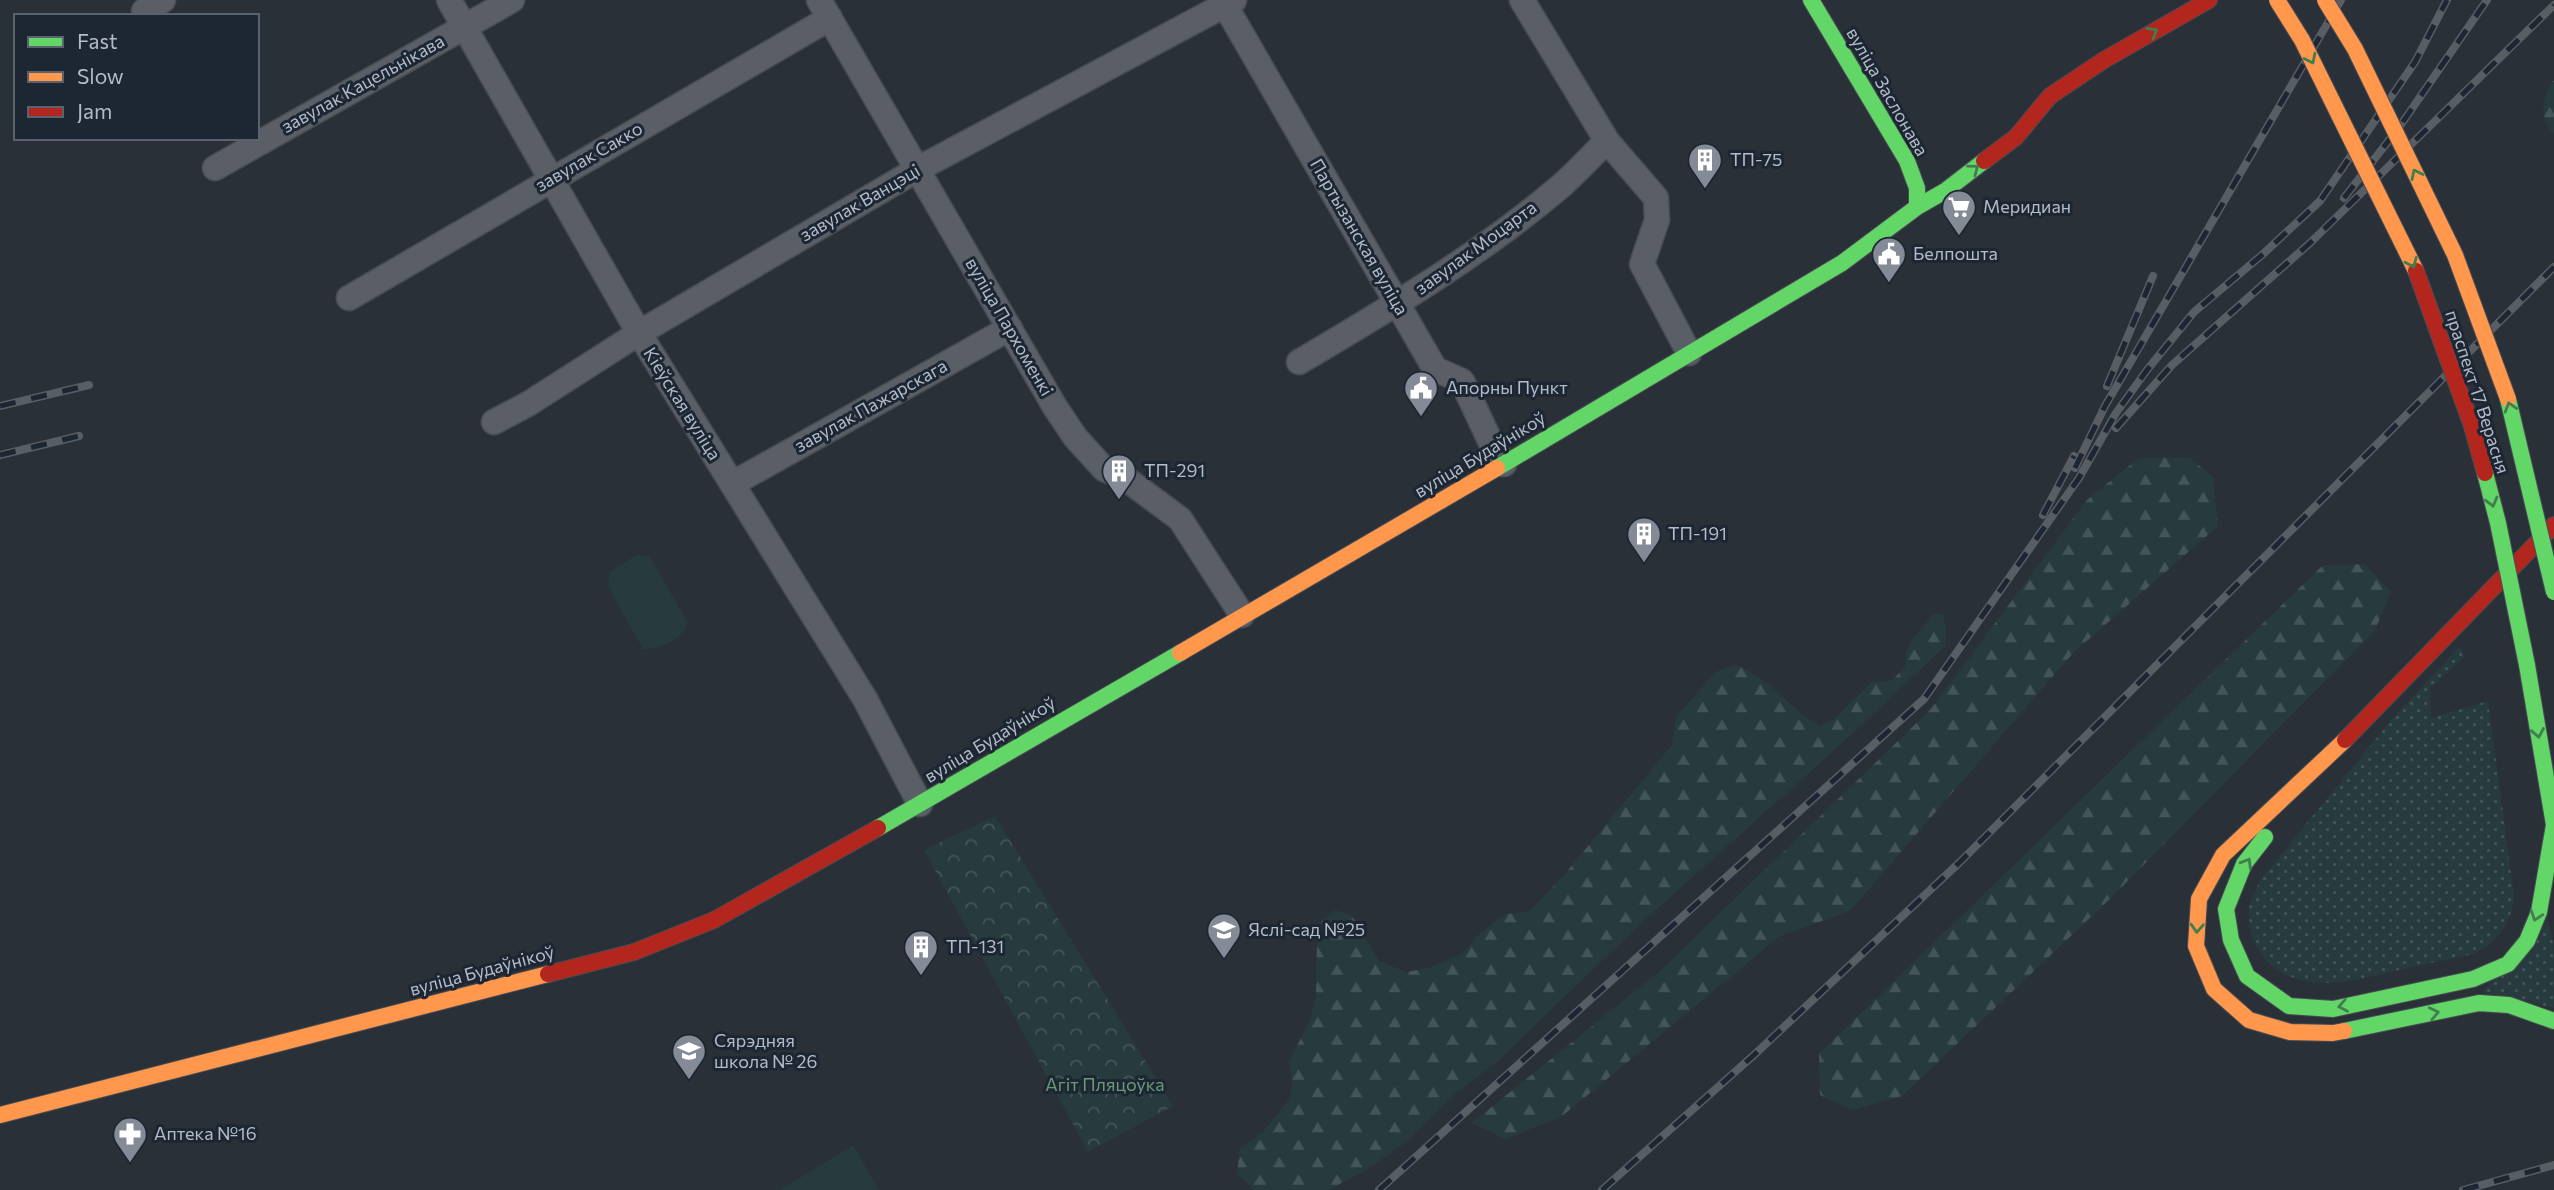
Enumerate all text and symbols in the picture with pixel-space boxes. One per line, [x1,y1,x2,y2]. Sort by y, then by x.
legend [14,14,259,140]
street label: вуліца Заслонава [1842,23,1934,160]
one-way arrow [2146,27,2159,40]
text: Fast [77,28,118,53]
street label: завулак Кацельнікава [277,29,448,137]
one-way arrow [2302,52,2316,64]
text: Slow [77,63,124,88]
text: Jam [77,98,112,123]
street label: завулак Сакко [531,117,646,196]
building icon: ТП-75 [1686,141,1724,190]
place label: ТП-75 [1730,148,1782,170]
street label: Партызанская вуліца [1306,154,1414,319]
street label: завулак Ванцэці [796,159,923,245]
one-way arrow [1966,165,1978,177]
one-way arrow [2410,169,2424,181]
supermarket icon: Меридиан [1940,188,1978,237]
place label: Меридиан [1983,195,2071,217]
street label: завулак Моцарта [1410,196,1541,299]
public building icon: Белпошта [1870,235,1908,284]
place label: Белпошта [1913,242,1998,264]
street label: вуліца Пархоменкі [961,253,1058,400]
one-way arrow [2404,256,2418,268]
street label: праспект 17 Верасня [2441,307,2515,476]
street label: Кіеўская вуліца [639,343,726,464]
street label: завулак Пажарскага [790,354,951,456]
public building icon: Апорны Пункт [1402,369,1440,418]
place label: Апорны Пункт [1446,376,1568,398]
one-way arrow [2504,401,2519,413]
street label: вуліца Будаўнікоў [1410,406,1549,502]
building icon: ТП-291 [1100,452,1138,501]
place label: ТП-291 [1144,459,1205,481]
one-way arrow [2484,495,2498,507]
building icon: ТП-191 [1625,515,1663,564]
place label: ТП-191 [1668,522,1727,544]
street label: вуліца Будаўнікоў [920,691,1059,787]
one-way arrow [2530,727,2545,739]
one-way arrow [2239,858,2252,871]
one-way arrow [2530,910,2545,922]
school or university icon: Яслі-сад №25 [1205,911,1243,960]
place label: Яслі-сад №25 [1248,918,1365,940]
one-way arrow [2190,922,2205,933]
building icon: ТП-131 [902,928,940,977]
place label: ТП-131 [946,935,1004,957]
street label: вуліца Будаўнікоў [407,940,557,1000]
one-way arrow [2337,998,2349,1013]
one-way arrow [2428,1006,2440,1021]
place label: Сярэдняя школа № 26 [714,1029,817,1072]
school or university icon: Сярэдняя школа № 26 [670,1032,708,1081]
park label: Агіт Пляцоўка [1045,1073,1165,1095]
pharmacy icon: Аптека №16 [111,1115,149,1164]
place label: Аптека №16 [154,1122,257,1144]

